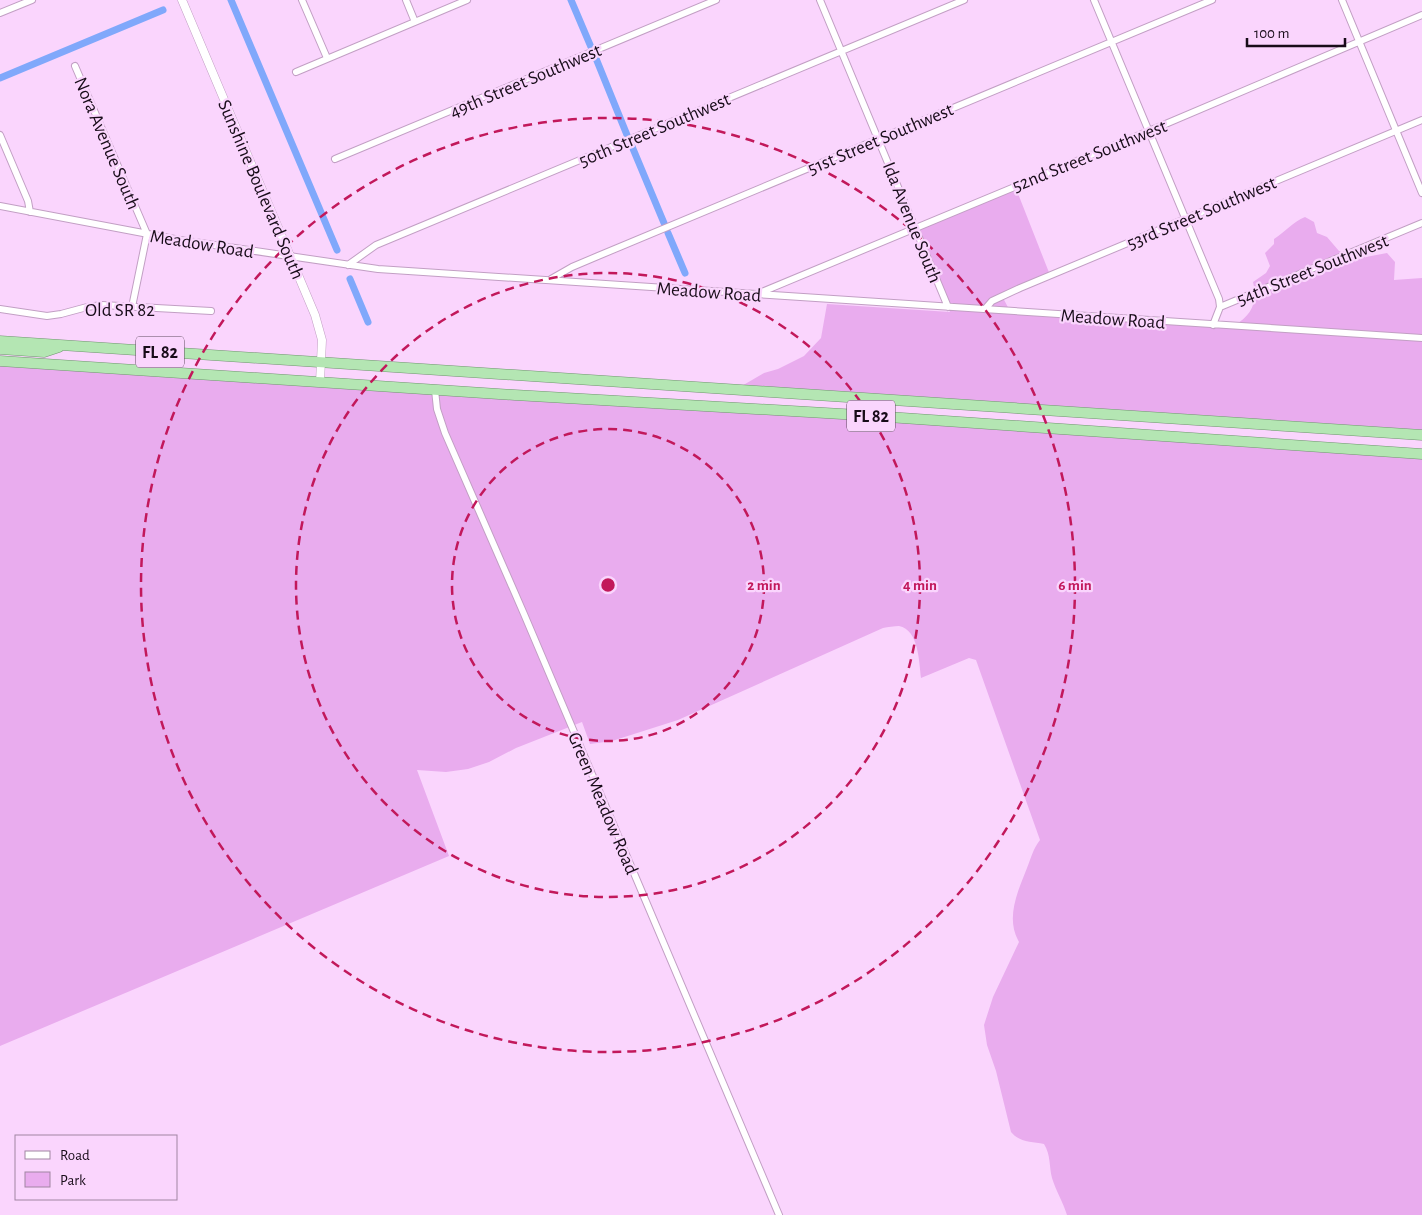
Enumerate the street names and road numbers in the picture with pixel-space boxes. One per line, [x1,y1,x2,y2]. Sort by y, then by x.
street label: 49th Street Southwest [447,41,604,122]
street label: Nora Avenue South [70,75,143,213]
street label: 50th Street Southwest [576,90,733,171]
street label: Sunshine Boulevard South [214,97,307,282]
street label: 51st Street Southwest [805,100,956,179]
street label: 52nd Street Southwest [1010,117,1170,196]
street label: Ida Avenue South [879,159,944,286]
street label: 53rd Street Southwest [1124,173,1279,253]
street label: Meadow Road [149,227,255,262]
street label: 54th Street Southwest [1234,231,1391,309]
street label: Meadow Road [656,279,762,306]
street label: Old SR 82 [85,301,155,320]
street label: Meadow Road [1060,306,1166,333]
road number: FL 82 [136,337,184,368]
road number: FL 82 [847,401,895,432]
street label: Green Meadow Road [564,730,641,878]

